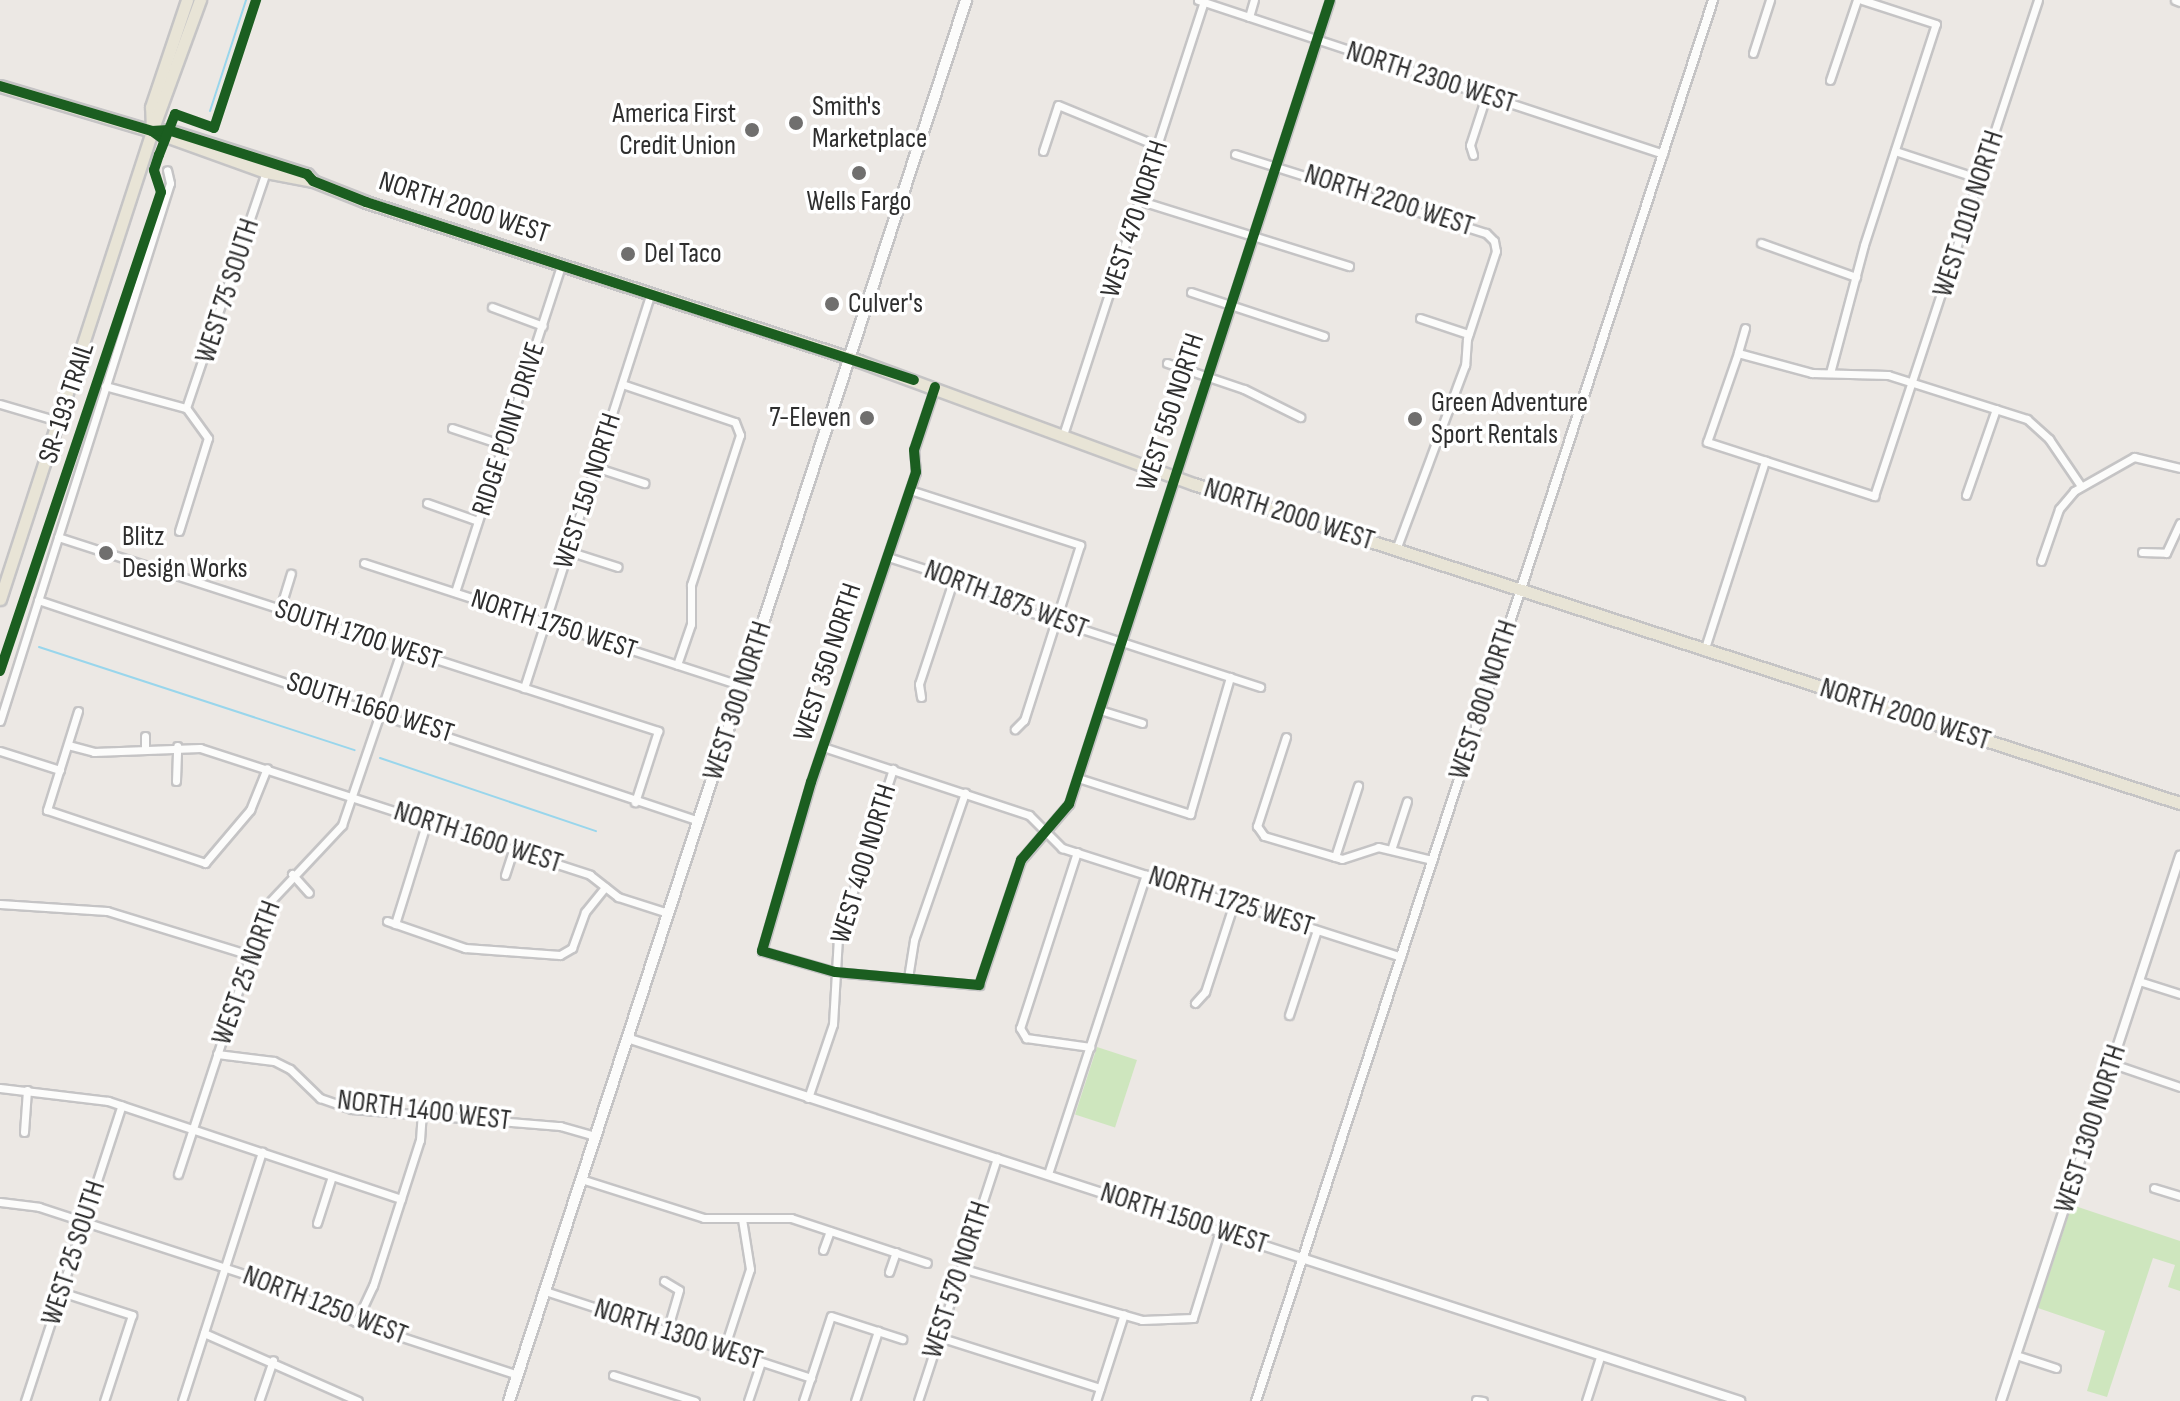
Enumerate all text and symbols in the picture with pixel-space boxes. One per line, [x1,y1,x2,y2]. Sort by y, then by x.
street label: NORTH 2300 WEST [1342,35,1520,121]
place label: Smith's Marketplace [812,90,927,156]
place label: America First Credit Union [612,97,736,163]
marker: Smith's Marketplace [787,114,805,132]
marker: America First Credit Union [743,121,761,139]
street label: WEST 1010 NORTH [1926,127,2012,301]
street label: WEST 470 NORTH [1094,136,1176,302]
street label: NORTH 2200 WEST [1300,158,1478,244]
marker: Wells Fargo [850,164,868,182]
street label: NORTH 2000 WEST [375,165,553,251]
place label: Wells Fargo [807,185,911,219]
street label: WEST 75 SOUTH [189,215,267,367]
place label: Del Taco [644,237,722,271]
marker: Del Taco [619,245,637,263]
place label: Culver's [848,287,923,321]
marker: Culver's [823,295,841,313]
street label: WEST 550 NORTH [1130,329,1212,495]
street label: SR-193 TRAIL [32,338,102,468]
street label: RIDGE POINT DRIVE [465,338,553,520]
place label: Green Adventure Sport Rentals [1431,386,1588,452]
place label: 7-Eleven [769,401,851,435]
street label: WEST 150 NORTH [547,409,629,573]
marker: 7-Eleven [858,409,876,427]
marker: Green Adventure Sport Rentals [1406,410,1424,428]
street label: NORTH 2000 WEST [1200,472,1378,558]
place label: Blitz Design Works [122,520,248,586]
marker: Blitz Design Works [97,544,115,562]
street label: NORTH 1875 WEST [919,553,1093,647]
street label: WEST 350 NORTH [787,579,869,745]
street label: NORTH 1750 WEST [467,582,641,668]
street label: SOUTH 1700 WEST [271,592,445,678]
street label: WEST 800 NORTH [1442,616,1526,784]
street label: WEST 300 NORTH [697,617,779,785]
street label: SOUTH 1660 WEST [282,665,458,751]
street label: NORTH 2000 WEST [1816,672,1994,758]
street label: WEST 400 NORTH [824,780,904,948]
street label: NORTH 1600 WEST [390,795,566,881]
street label: NORTH 1725 WEST [1144,859,1318,945]
street label: WEST 25 NORTH [205,896,289,1050]
street label: WEST 1300 NORTH [2048,1041,2134,1217]
street label: NORTH 1400 WEST [335,1084,513,1138]
street label: NORTH 1500 WEST [1096,1176,1272,1262]
street label: WEST 25 SOUTH [35,1177,113,1329]
street label: WEST 570 NORTH [916,1197,998,1363]
street label: NORTH 1250 WEST [238,1259,412,1353]
street label: NORTH 1300 WEST [590,1292,766,1378]

